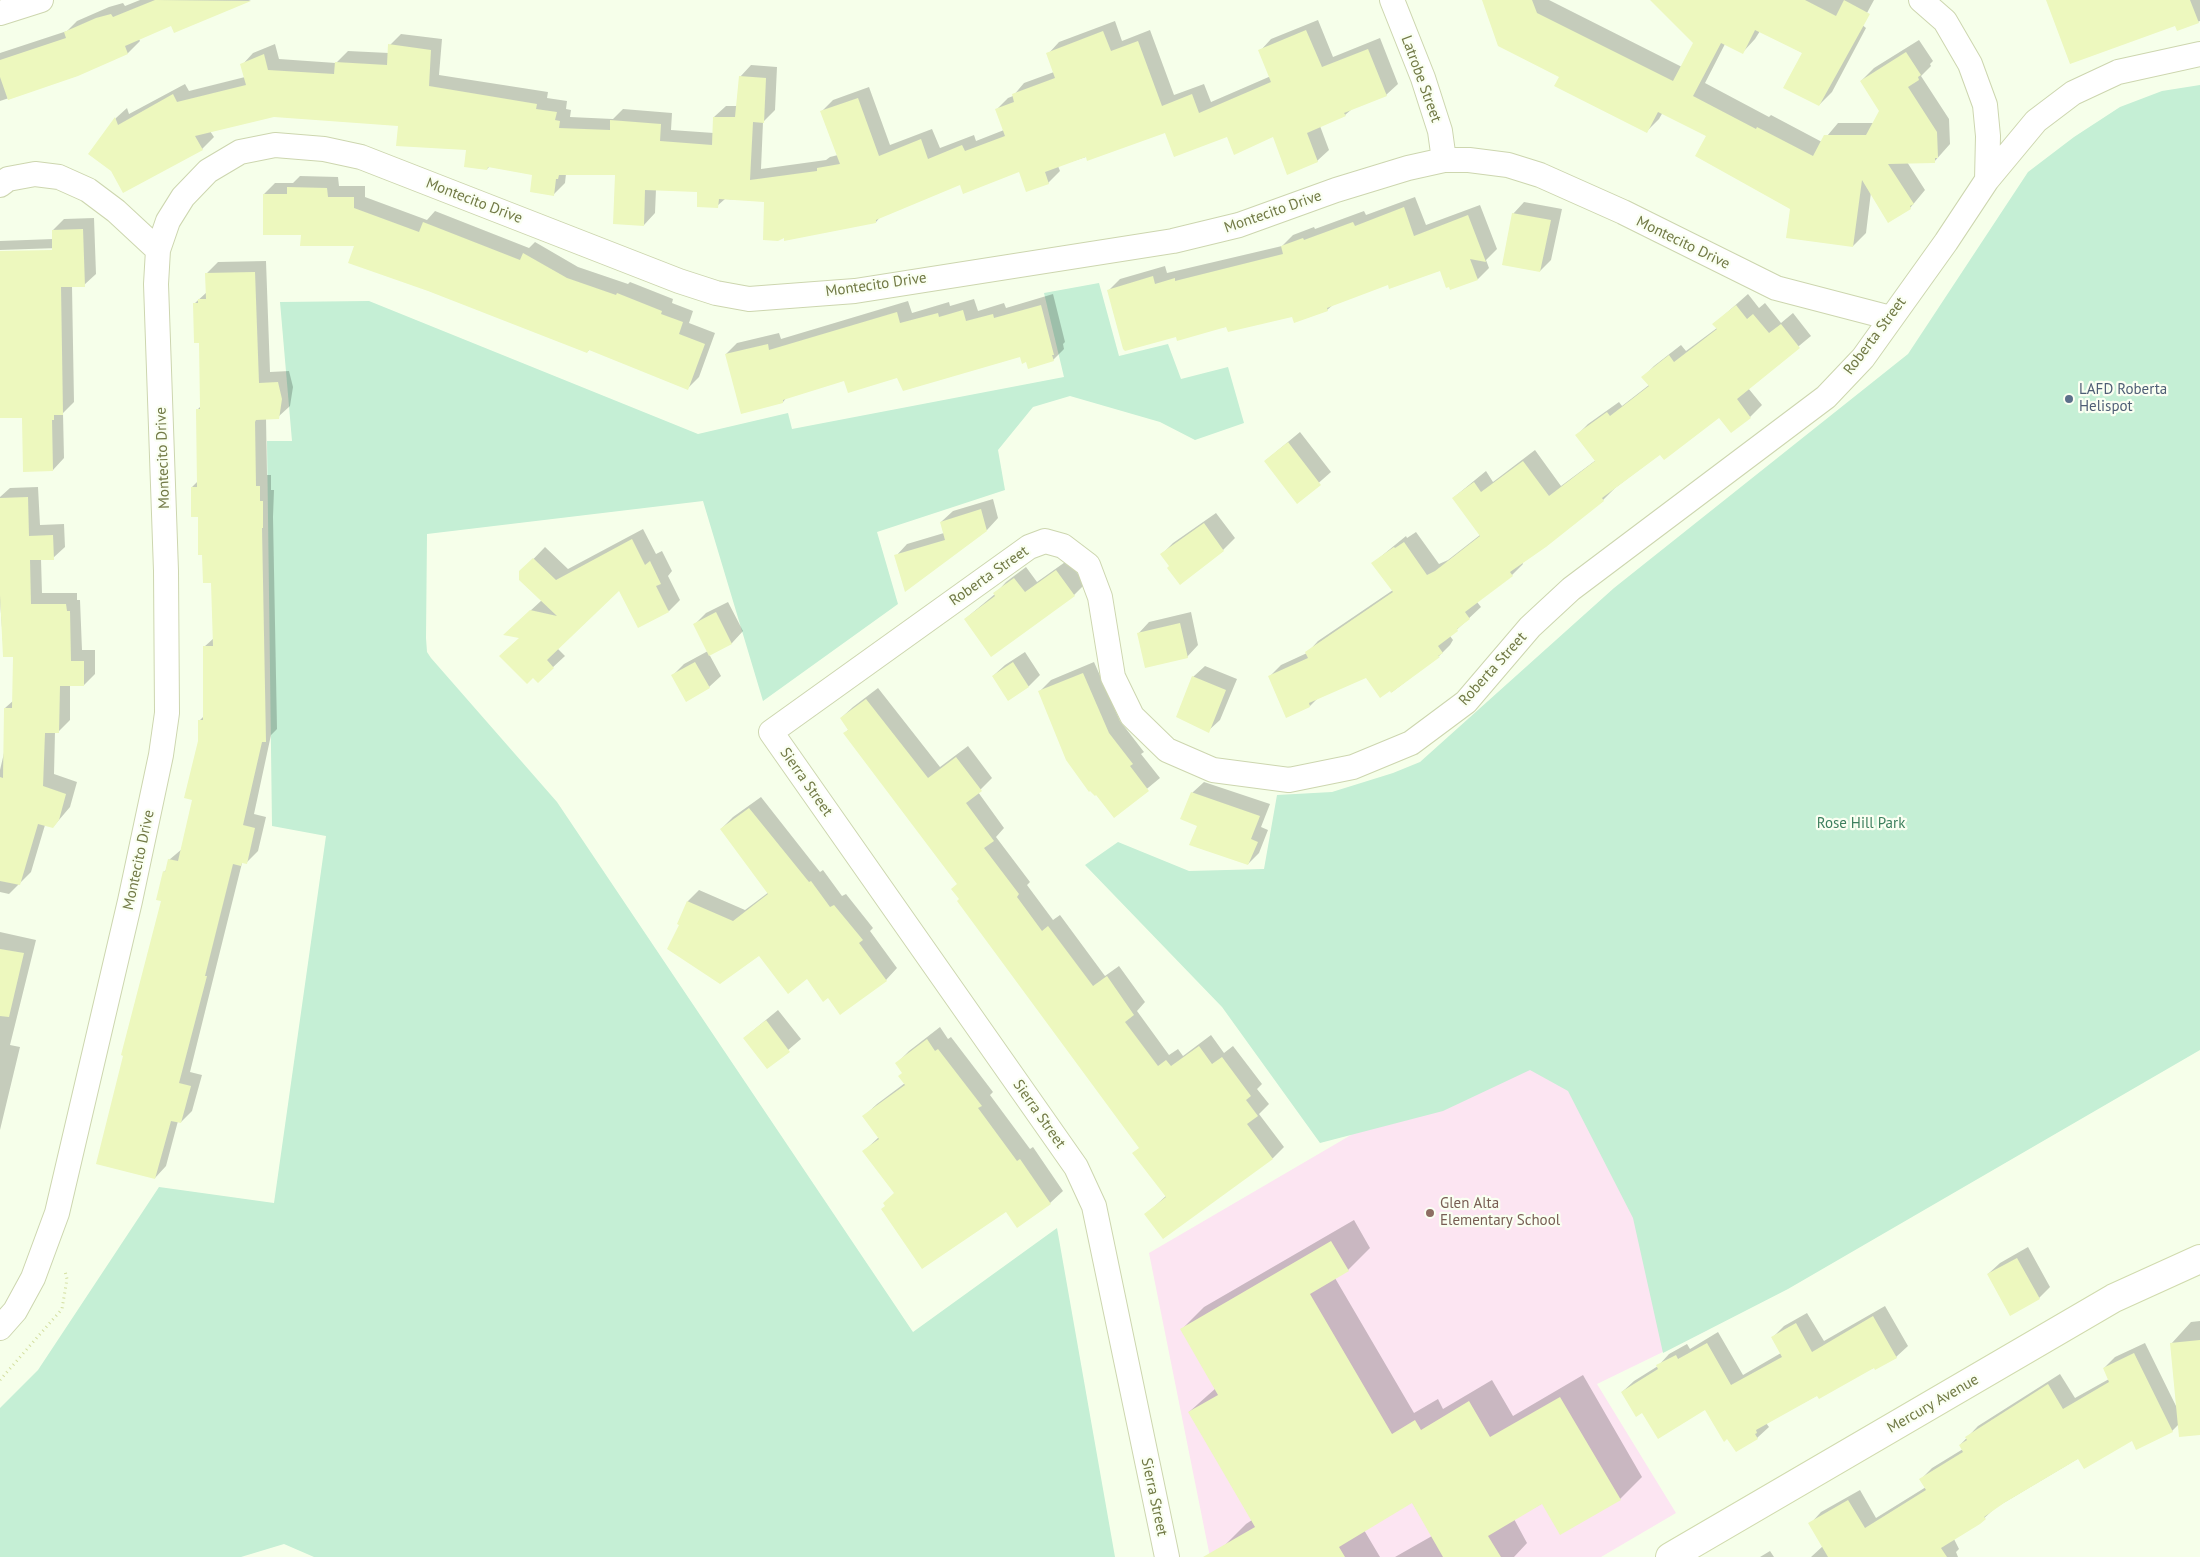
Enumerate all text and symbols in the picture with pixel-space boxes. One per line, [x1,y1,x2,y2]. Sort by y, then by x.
street label: Latrobe Street [1397,33,1445,125]
street label: Montecito Drive [423,174,525,228]
street label: Montecito Drive [1222,187,1324,237]
street label: Montecito Drive [1633,213,1733,273]
street label: Montecito Drive [824,269,928,301]
street label: Roberta Street [1840,294,1910,378]
place label: LAFD Roberta Helispot [2079,381,2167,416]
marker: LAFD Roberta Helispot [2063,393,2075,405]
street label: Montecito Drive [152,407,174,509]
street label: Roberta Street [946,542,1032,610]
street label: Roberta Street [1455,629,1531,709]
street label: Sierra Street [776,744,836,820]
street label: Montecito Drive [120,808,158,912]
park label: Rose Hill Park [1817,815,1905,833]
street label: Sierra Street [1009,1076,1069,1152]
place label: Glen Alta Elementary School [1440,1195,1560,1230]
marker: Glen Alta Elementary School [1424,1207,1436,1219]
street label: Mercury Avenue [1884,1371,1982,1437]
street label: Sierra Street [1137,1456,1171,1538]

